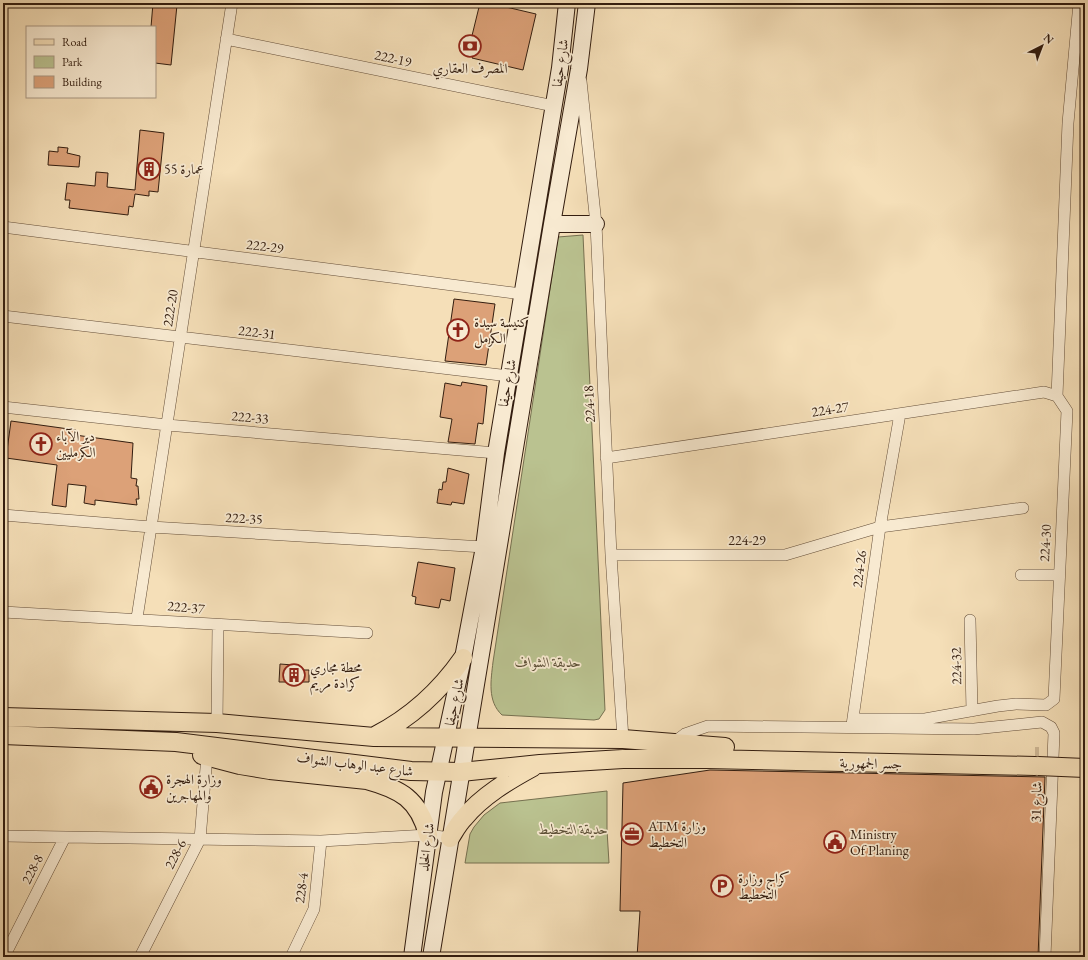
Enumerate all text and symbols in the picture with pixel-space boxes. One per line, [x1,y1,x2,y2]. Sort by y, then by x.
legend [26,26,156,98]
north arrow [1022,26,1062,66]
text: N [1041,30,1057,47]
bank icon: المصرف العقاري [457,33,483,59]
text: Road [62,34,88,50]
street label: شارع حيفا [548,38,575,89]
street label: 222-19 [373,45,413,71]
text: Park [62,54,83,70]
place label: المصرف العقاري [433,59,507,80]
text: Building [62,74,103,90]
building icon: عمارة 55 [136,156,162,182]
place label: عمارة 55 [164,160,204,178]
street label: 222-29 [245,235,285,257]
street label: 222-20 [158,288,182,328]
place label: كنيسة سيدة الكرمل [474,313,529,349]
church icon: كنيسة سيدة الكرمل [445,317,471,343]
street label: 222-31 [237,321,277,343]
street label: شارع حيفا [494,358,523,409]
street label: 224-18 [579,385,599,423]
street label: 224-27 [810,397,850,421]
street label: 222-33 [231,406,270,428]
place label: دير الآباء الكرمليين [56,427,96,462]
church icon: دير الآباء الكرمليين [28,431,54,457]
street label: 222-35 [225,508,263,528]
street label: 224-30 [1035,524,1055,562]
street label: 224-29 [728,531,766,549]
street label: 224-26 [848,549,870,589]
street label: 222-37 [167,596,206,618]
street label: 224-32 [947,647,965,685]
park label: حديقة الشواف [515,653,581,671]
place label: محطة مجاري كرادة مريم [310,658,363,696]
building icon: محطة مجاري كرادة مريم [281,662,307,688]
street label: شارع حيفا [440,677,471,728]
street label: شارع عبد الوهاب الشواف [295,748,414,783]
street label: جسر الجمهورية [839,753,903,774]
place label: وزارة الهجرة والمهاجرين [166,770,222,804]
public building icon: وزارة الهجرة والمهاجرين [138,774,164,800]
street label: شارع 31 [1026,781,1049,823]
place label: ATM وزارة التخطيط [647,817,706,851]
park label: حديقة التخطيط [538,820,608,838]
office icon: ATM وزارة التخطيط [619,821,645,847]
street label: شارع الخلد [414,822,441,873]
place label: Ministry Of Planing [850,825,910,859]
public building icon: Ministry Of Planing [822,829,848,855]
street label: 228-6 [160,836,190,872]
street label: 228-8 [17,851,47,887]
place label: كراج وزارة التخطيط [738,869,790,903]
street label: 228-4 [290,871,312,904]
parking icon: كراج وزارة التخطيط [709,873,735,899]

